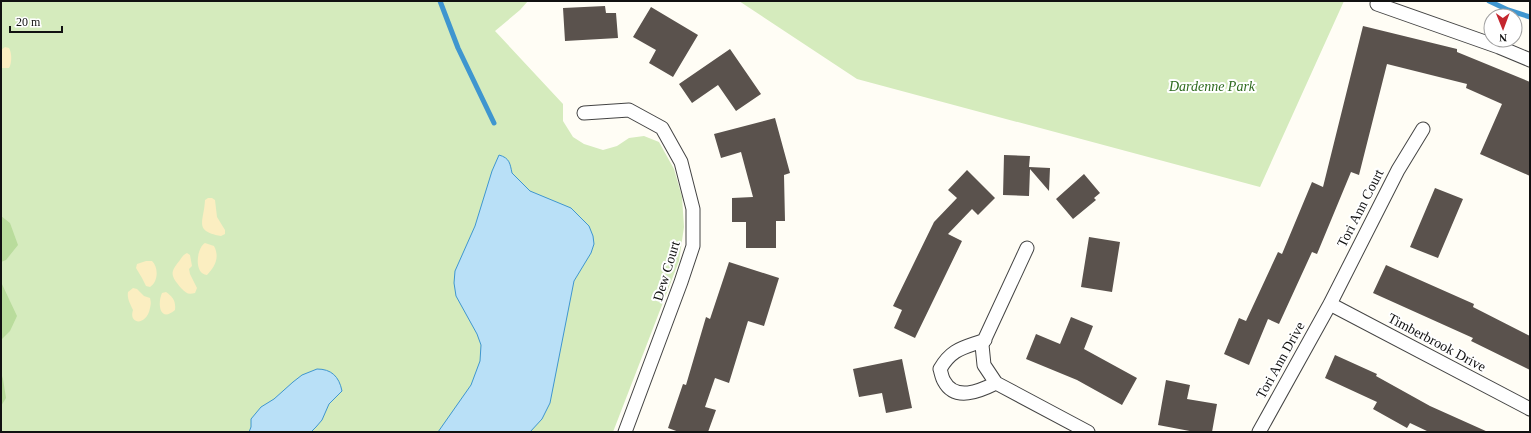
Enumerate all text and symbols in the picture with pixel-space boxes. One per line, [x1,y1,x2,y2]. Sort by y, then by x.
scale bar [10,8,62,34]
north arrow [1483,8,1523,48]
text: 20 m [16,15,41,29]
text: N [1499,32,1507,44]
park label: Dardenne Park [1168,79,1256,94]
street label: Tori Ann Court [1334,167,1387,250]
street label: Dew Court [650,239,683,303]
street label: Timberbrook Drive [1385,310,1488,375]
street label: Tori Ann Drive [1253,319,1308,401]

